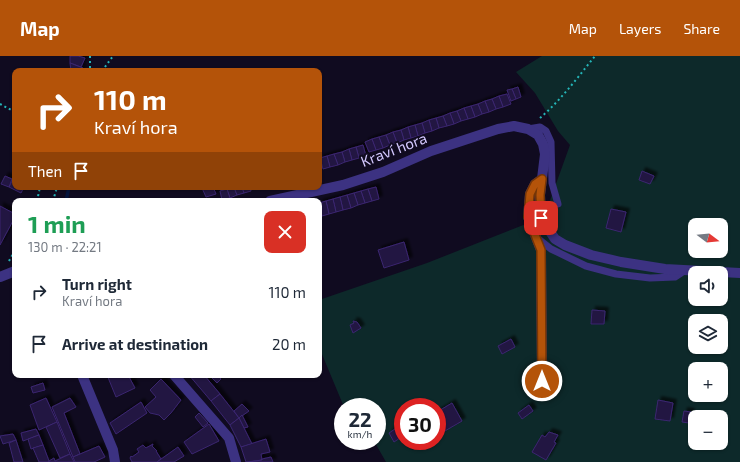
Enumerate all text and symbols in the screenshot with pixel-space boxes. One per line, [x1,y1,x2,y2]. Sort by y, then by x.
text: Map [20,17,60,40]
text: Map [569,20,597,37]
text: Layers [619,20,661,37]
text: Share [683,20,720,37]
text: 110 m [94,82,167,116]
icon: right [28,84,80,136]
text: Kraví hora [94,116,178,138]
street label: Kraví hora [358,128,429,170]
icon: arrive [70,160,92,182]
text: Then [28,162,62,180]
pin [524,201,558,235]
icon: arrive [530,207,552,229]
text: 1 min [28,209,86,238]
button: close [264,211,306,253]
north arrow [688,218,728,258]
map controls [688,218,728,450]
text: 130 m · 22:21 [28,239,102,255]
button: sound [688,266,728,306]
text: Turn right [62,275,132,293]
icon: right [28,281,50,303]
text: 110 m [269,283,306,301]
text: Kraví hora [62,293,122,309]
button: layers [688,314,728,354]
icon: arrive [28,333,50,355]
text: Arrive at destination [62,335,208,353]
text: 20 m [272,335,306,353]
position arrow [521,360,563,402]
button: + [688,362,728,402]
speed limit sign: 30 [394,398,446,450]
text: 22 [348,407,372,431]
button: − [688,410,728,450]
text: km/h [348,428,372,440]

